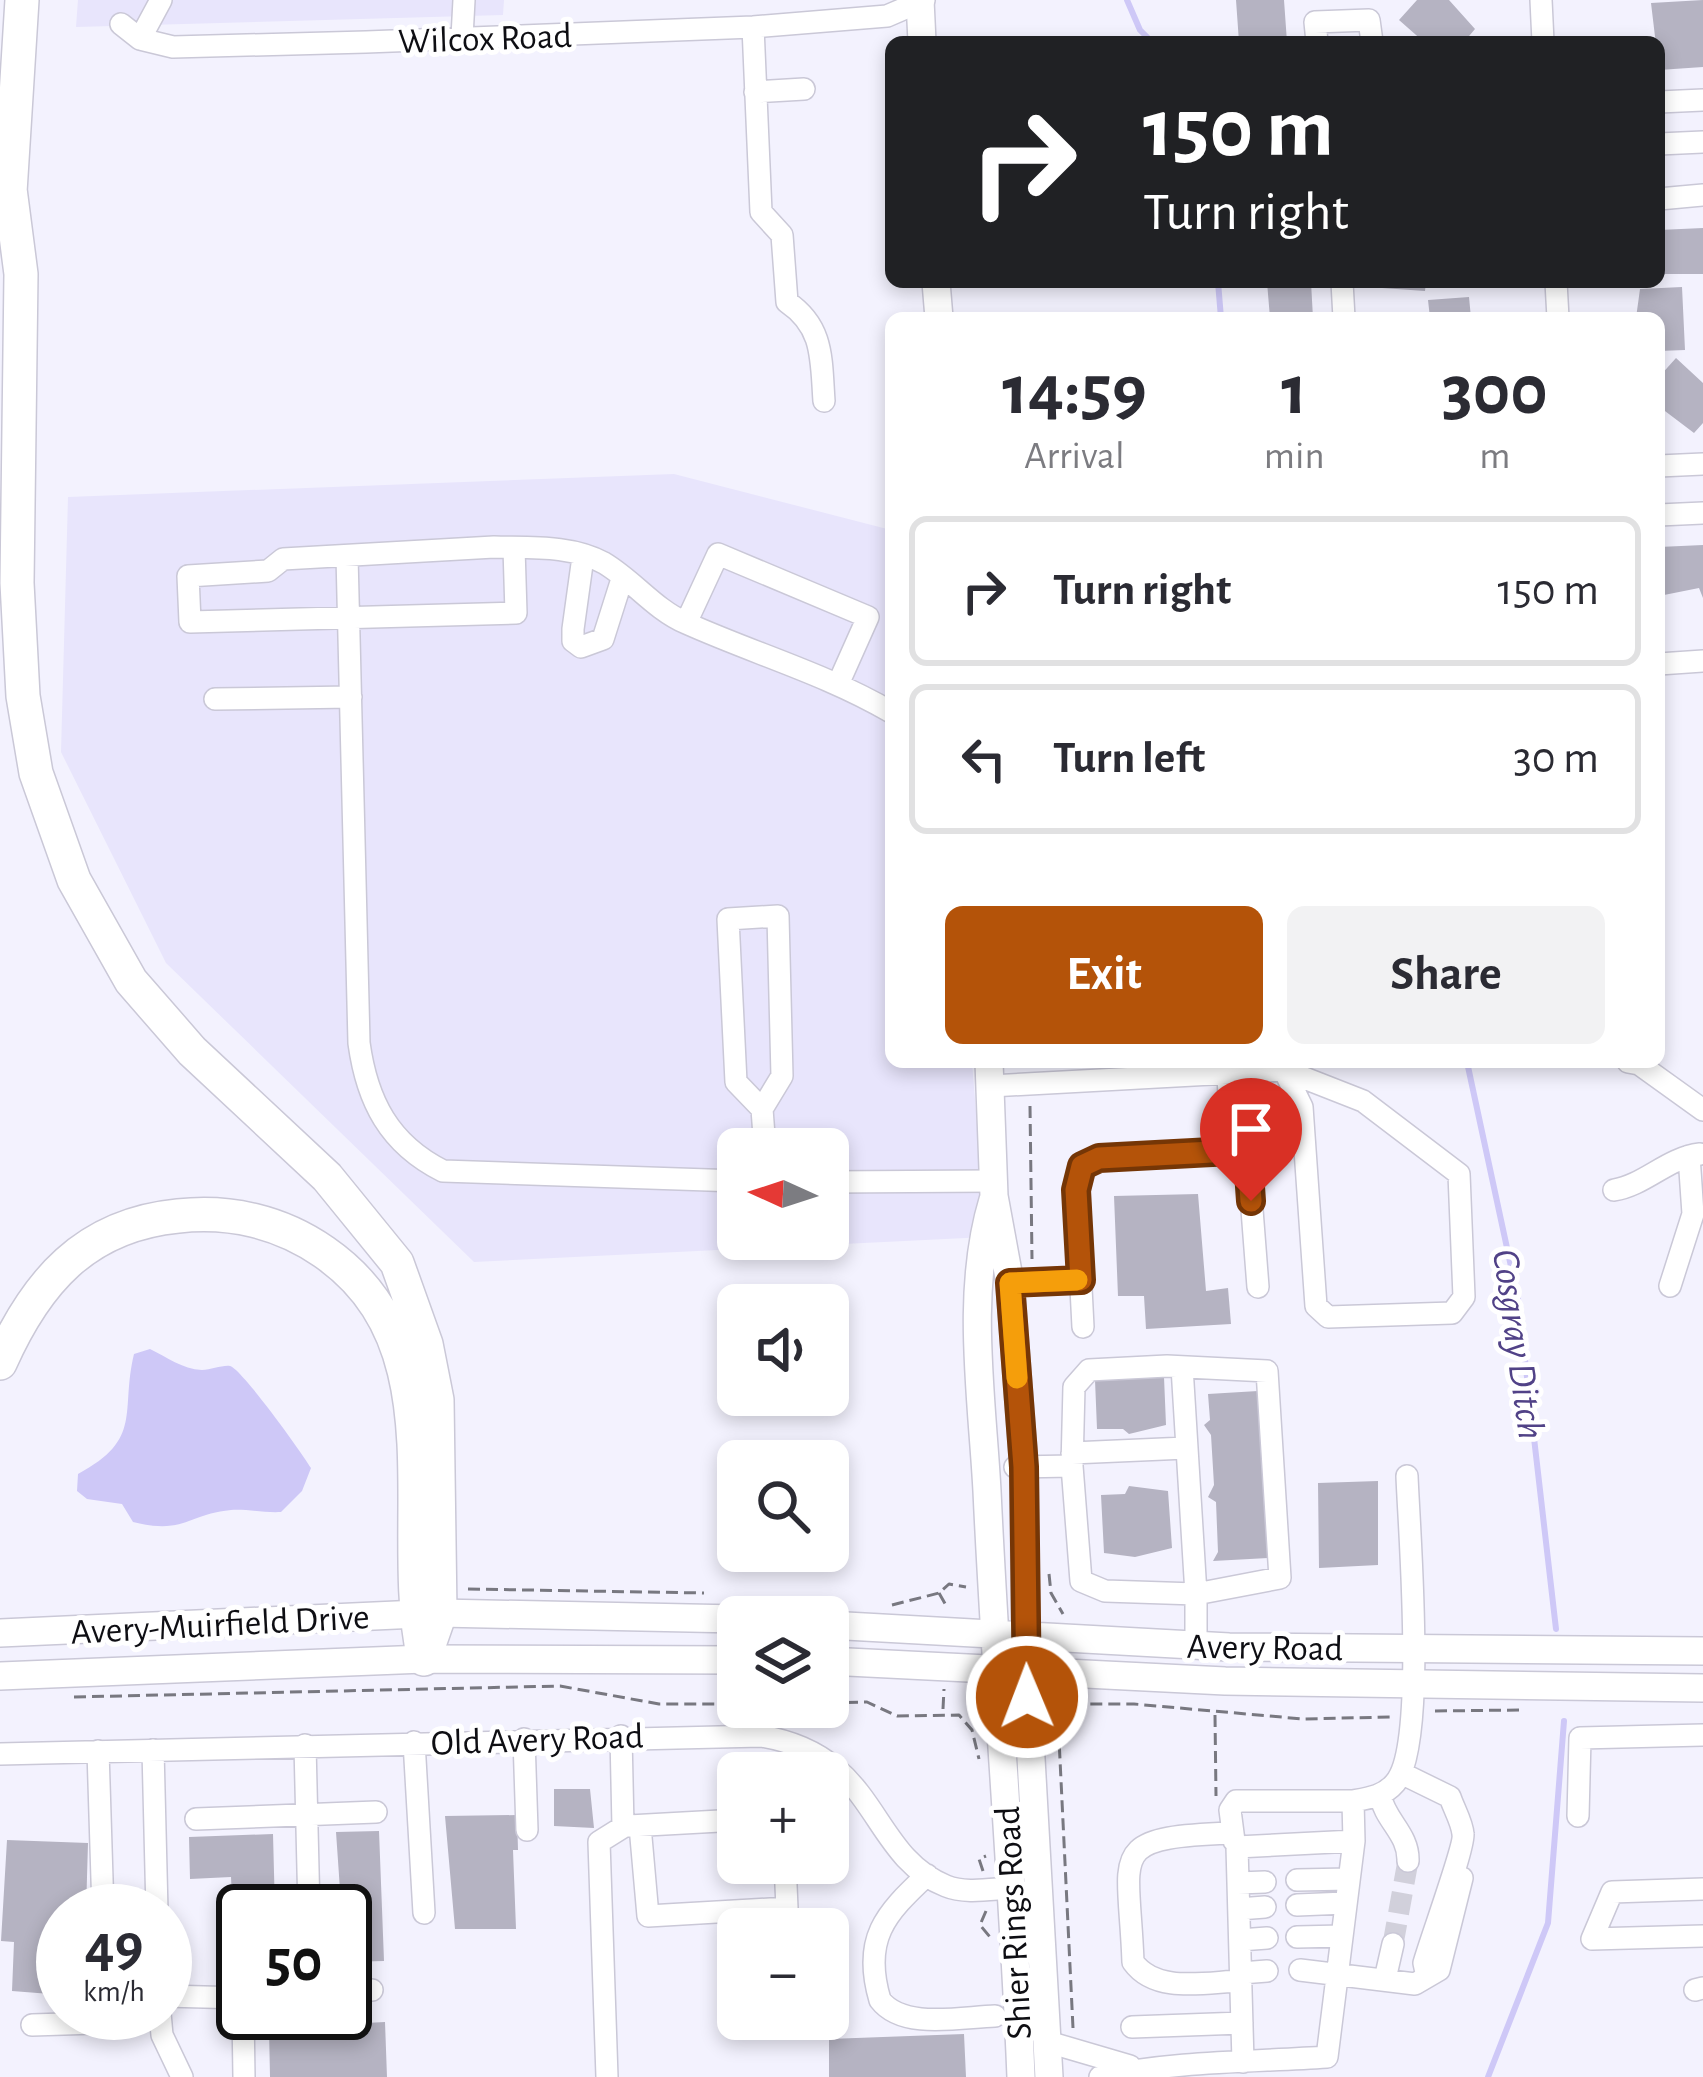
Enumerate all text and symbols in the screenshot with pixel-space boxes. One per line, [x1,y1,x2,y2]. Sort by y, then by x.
street label: Wilcox Road [398,18,573,60]
icon: right [945,84,1101,240]
text: 150 m [1143,88,1334,172]
text: Turn right [1143,186,1349,240]
text: 14:59 [1002,355,1147,427]
text: 1 [1281,355,1307,427]
text: 300 [1442,355,1548,427]
text: Arrival [1024,437,1125,476]
text: min [1264,437,1325,476]
text: m [1479,437,1510,476]
icon: right [951,558,1017,624]
text: Turn right [1053,568,1231,613]
text: 150 m [1498,568,1599,613]
icon: left [951,726,1017,792]
text: Turn left [1053,736,1205,781]
text: 30 m [1513,736,1599,781]
button: Exit [945,906,1263,1044]
button: Share [1287,906,1605,1044]
pin [1200,1078,1302,1201]
icon: arrive [1218,1096,1284,1162]
north arrow [717,1128,849,1260]
map controls [717,1128,849,2040]
water label: Cosgray Ditch [1485,1247,1550,1442]
button: sound [717,1284,849,1416]
button: search [717,1440,849,1572]
button: layers [717,1596,849,1728]
street label: Avery-Muirfield Drive [70,1599,370,1651]
street label: Avery Road [1186,1629,1343,1667]
position arrow [964,1634,1090,1760]
street label: Old Avery Road [430,1718,644,1762]
button: + [717,1752,849,1884]
street label: Shier Rings Road [990,1805,1038,2041]
speed limit sign: 50 [216,1884,372,2040]
button: − [717,1908,849,2040]
text: 49 [84,1917,144,1977]
text: km/h [83,1977,145,2007]

